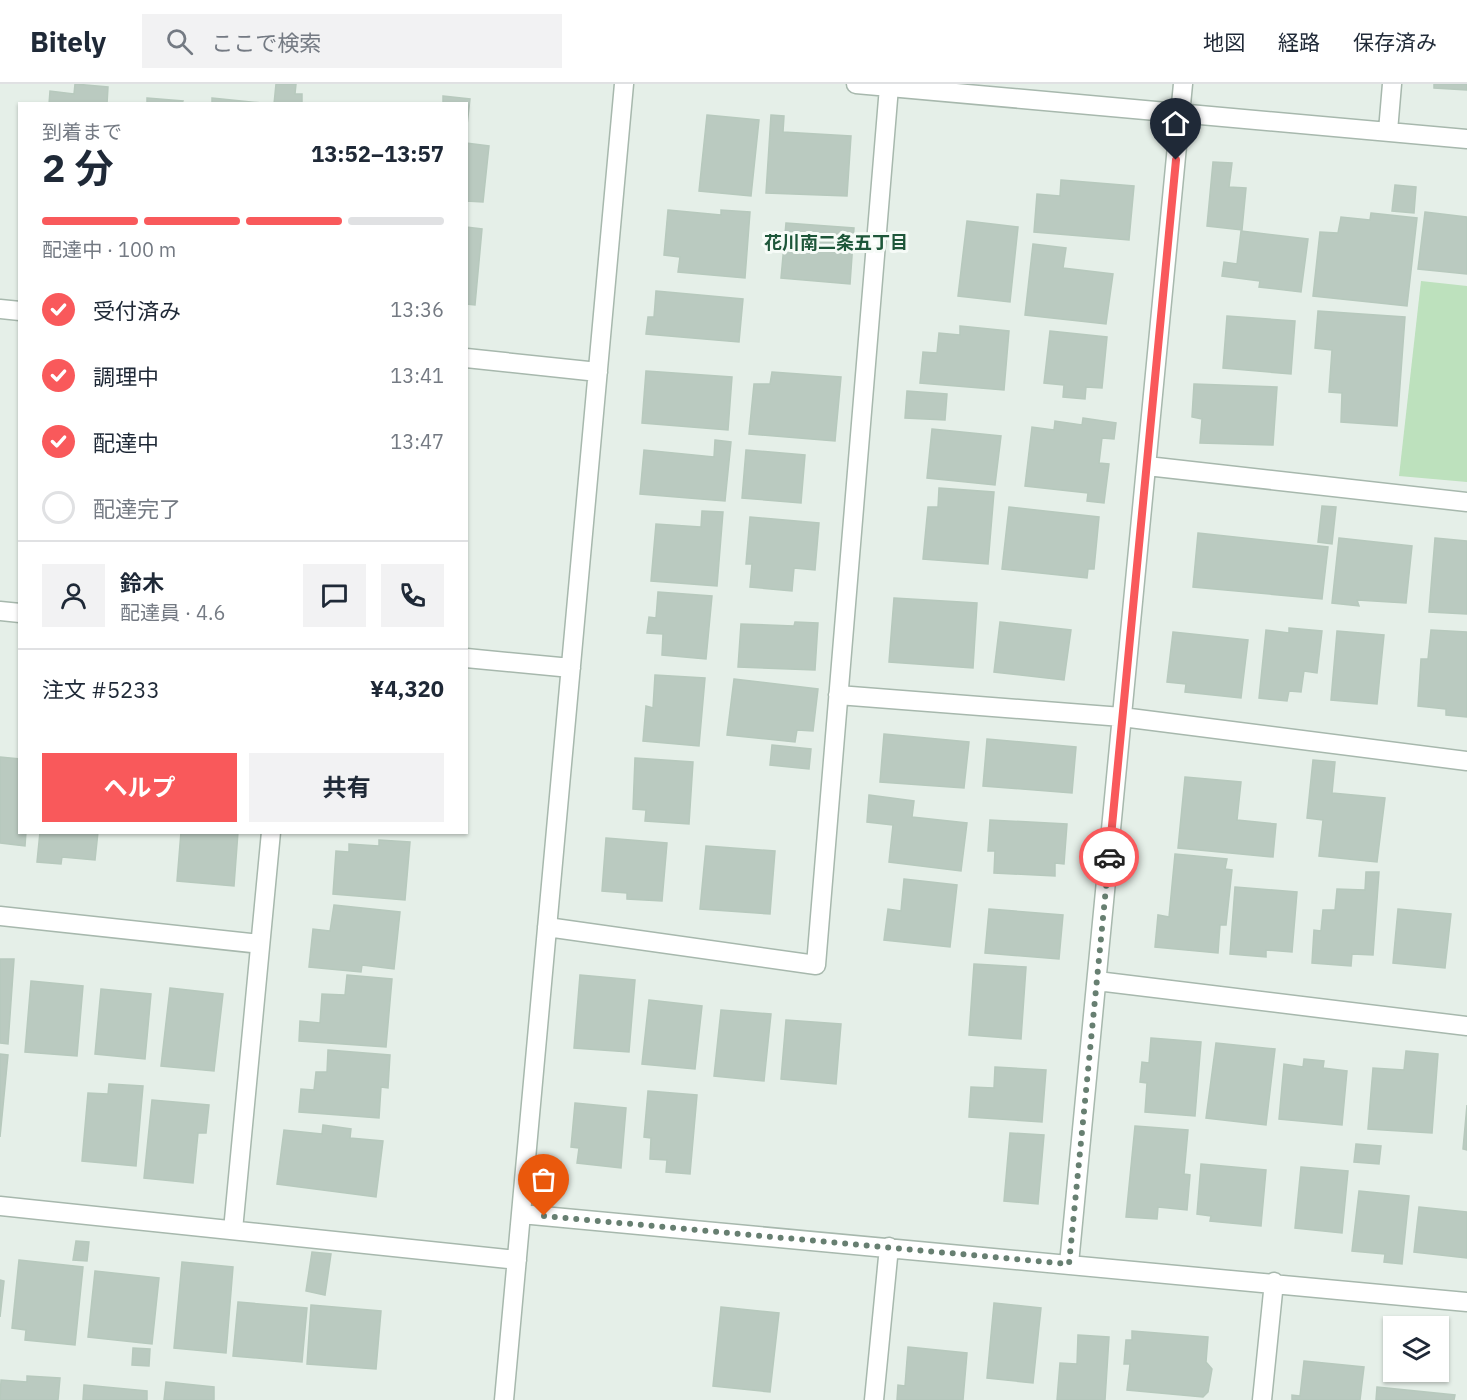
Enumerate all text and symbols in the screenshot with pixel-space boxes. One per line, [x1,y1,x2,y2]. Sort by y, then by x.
search box [142,14,562,68]
text: Bitely [30,23,106,60]
icon: search [163,25,196,58]
text: ここで検索 [211,28,321,57]
text: 地図 [1203,28,1245,56]
text: 経路 [1278,28,1320,56]
text: 保存済み [1353,28,1437,56]
pin [1150,98,1201,160]
icon: home [1159,107,1192,140]
text: 到着まで [42,118,122,145]
text: 13:52–13:57 [311,139,444,168]
text: 2 分 [42,142,114,193]
district label: 花川南二条五丁目 [764,231,908,254]
text: 配達中 · 100 m [42,236,176,263]
icon: check [42,293,75,326]
text: 受付済み [93,296,181,325]
text: 13:36 [390,296,444,323]
icon: check [42,359,75,392]
text: 調理中 [93,362,159,391]
text: 13:41 [390,362,444,389]
icon: check [42,425,75,458]
text: 配達中 [93,428,159,457]
text: 13:47 [390,428,444,455]
text: 配達完了 [93,494,181,523]
button: person [42,564,105,627]
button: chat [303,564,366,627]
button: phone [381,564,444,627]
text: 鈴木 [120,568,164,597]
text: 配達員 · 4.6 [120,599,225,626]
text: ¥4,320 [370,674,444,703]
text: 注文 #5233 [42,675,160,704]
button: ヘルプ [42,753,237,822]
button: 共有 [249,753,444,822]
courier [1079,827,1139,887]
icon: car [1093,841,1126,874]
pin [518,1154,569,1216]
icon: bag [527,1163,560,1196]
map controls [1383,1316,1449,1382]
button: layers [1383,1316,1449,1382]

